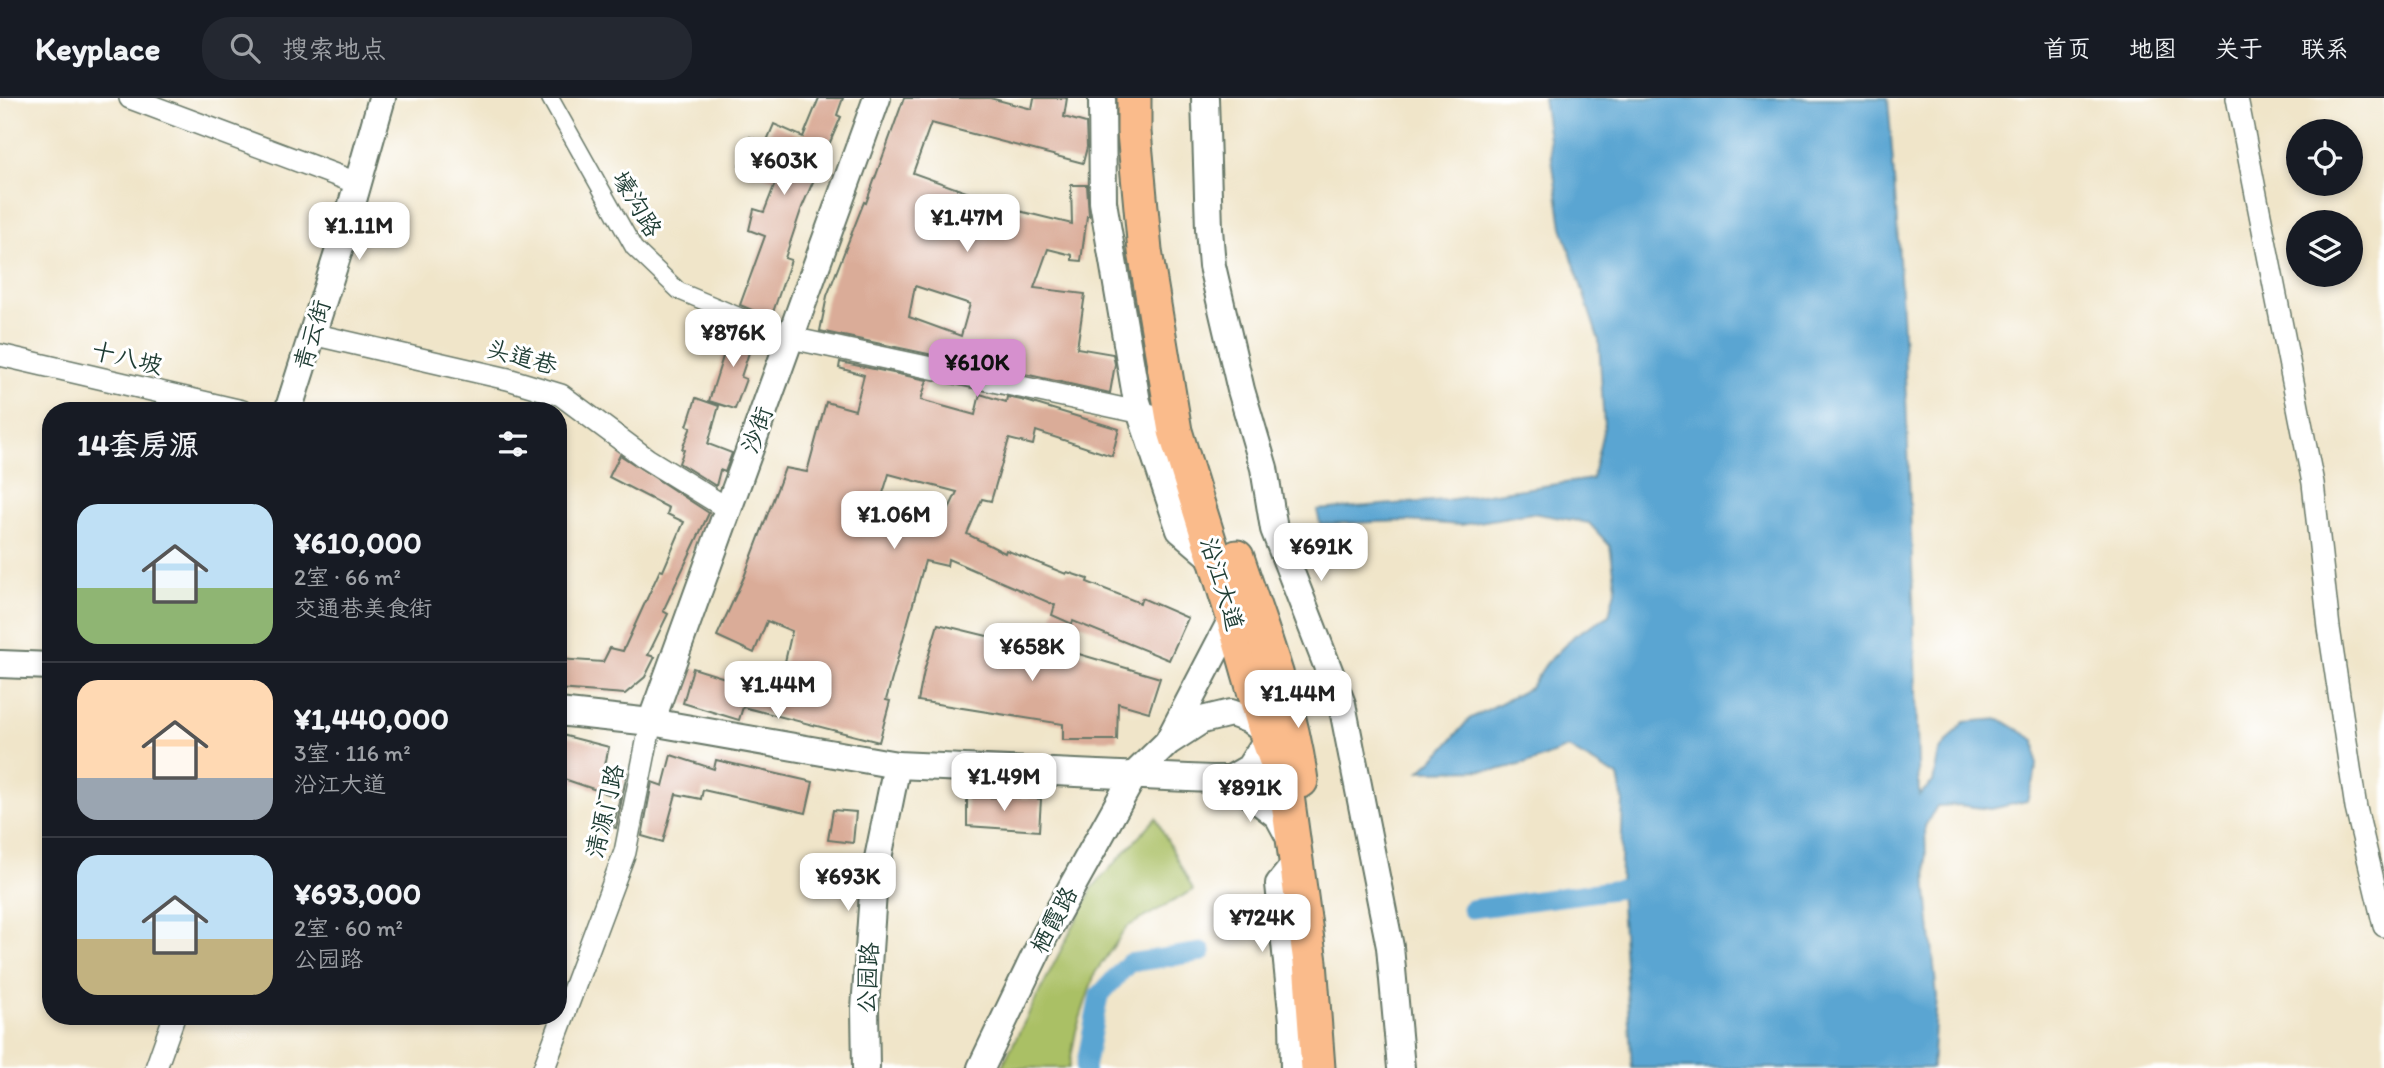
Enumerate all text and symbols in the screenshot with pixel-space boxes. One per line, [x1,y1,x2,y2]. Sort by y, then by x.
search box [202,17,692,80]
text: Keyplace [35,29,160,68]
icon: search [226,29,264,67]
text: 搜索地点 [282,33,386,65]
text: 首页 [2043,34,2091,63]
text: 地图 [2129,34,2177,63]
text: 关于 [2215,34,2263,63]
text: 联系 [2301,34,2349,63]
map controls [2286,119,2363,287]
button: locate [2286,119,2363,196]
pin: ¥603K [735,138,833,197]
text: ¥603K [751,146,817,174]
street label: 壕沟路 [606,165,668,242]
pin: ¥1.47M [910,194,1024,254]
pin: ¥1.11M [302,202,416,262]
text: ¥1.47M [931,203,1003,231]
button: layers [2286,210,2363,287]
text: ¥1.11M [325,211,393,239]
street label: 青云街 [287,296,336,374]
pin: ¥876K [684,310,782,369]
text: ¥876K [701,318,765,346]
street label: 头道巷 [484,333,561,380]
street label: 十八坡 [89,335,165,380]
pin: ¥610K [928,340,1026,399]
text: ¥610K [945,348,1009,376]
street label: 沙街 [735,402,778,457]
icon: filters [494,425,532,463]
text: 14套房源 [77,426,199,463]
pin: ¥1.06M [837,491,951,551]
text: ¥1.06M [857,500,931,528]
text: ¥610,000 [294,524,422,561]
pin: ¥691K [1272,524,1370,583]
icon: home [133,532,217,616]
text: ¥691K [1290,532,1352,560]
street label: 沿江大道 [1195,534,1250,634]
text: 2室 · 66 m² [294,563,401,591]
text: 交通巷美食街 [294,594,432,622]
pin: ¥658K [983,624,1081,683]
text: ¥658K [1000,632,1064,660]
pin: ¥1.44M [721,662,835,721]
text: ¥1.44M [741,670,815,698]
pin: ¥1.44M [1241,670,1355,730]
text: ¥1.44M [1261,679,1335,707]
text: ¥1,440,000 [294,700,449,737]
icon: home [133,708,217,792]
text: 3室 · 116 m² [294,739,411,767]
pin: ¥1.49M [947,754,1061,813]
street label: 清源门路 [580,761,629,861]
text: ¥1.49M [967,762,1041,790]
pin: ¥891K [1201,764,1299,824]
text: 沿江大道 [294,770,386,798]
text: ¥891K [1219,773,1281,801]
pin: ¥693K [799,854,897,913]
text: ¥693K [816,862,880,890]
text: ¥693,000 [294,875,421,912]
street label: 栖霞路 [1024,881,1083,958]
icon: home [133,883,217,967]
pin: ¥724K [1213,894,1311,954]
text: ¥724K [1230,903,1294,931]
text: 2室 · 60 m² [294,914,403,942]
street label: 公园路 [851,941,884,1015]
text: 公园路 [294,945,363,973]

